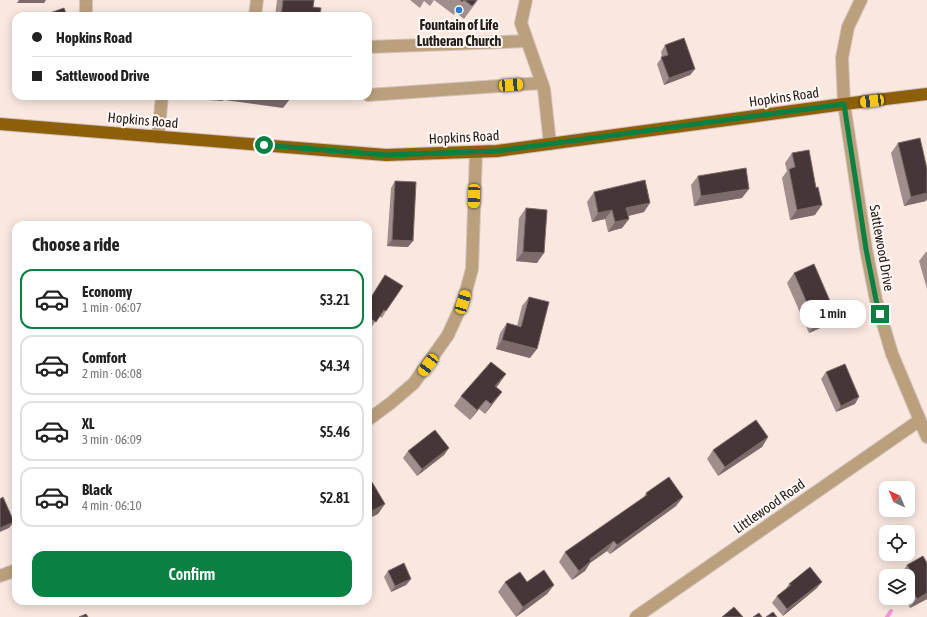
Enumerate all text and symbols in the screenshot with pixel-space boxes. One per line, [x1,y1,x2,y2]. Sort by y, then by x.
marker: Fountain of Life Lutheran Church [454,5,464,15]
place label: Fountain of Life Lutheran Church [417,17,501,49]
text: Hopkins Road [56,29,132,46]
text: Sattlewood Drive [56,67,150,84]
car [499,78,523,92]
street label: Hopkins Road [748,84,820,110]
car [859,94,885,108]
street label: Hopkins Road [107,109,179,131]
street label: Hopkins Road [428,127,500,147]
route start [255,136,273,154]
car [468,184,480,208]
street label: Sattlewood Drive [867,204,897,292]
text: Choose a ride [32,234,120,255]
icon: car [34,281,70,317]
text: Economy [82,283,132,300]
car [454,289,472,315]
text: $3.21 [320,291,350,308]
text: 1 min · 06:07 [82,300,142,315]
callout: 1 min [800,300,866,328]
route end [871,305,889,323]
text: 1 min [820,306,846,321]
icon: car [34,347,70,383]
text: Comfort [82,349,126,366]
car [416,352,440,378]
text: $4.34 [320,357,350,374]
text: 2 min · 06:08 [82,366,142,381]
icon: car [34,413,70,449]
text: XL [82,415,95,432]
text: $5.46 [320,423,350,440]
text: 3 min · 06:09 [82,432,142,447]
street label: Littlewood Road [730,476,808,536]
icon: car [34,479,70,515]
text: Black [82,481,112,498]
north arrow [879,481,915,517]
map controls [879,481,915,605]
text: $2.81 [320,489,350,506]
text: 4 min · 06:10 [82,498,142,513]
button: locate [879,525,915,561]
button: Confirm [32,551,352,597]
button: layers [879,569,915,605]

